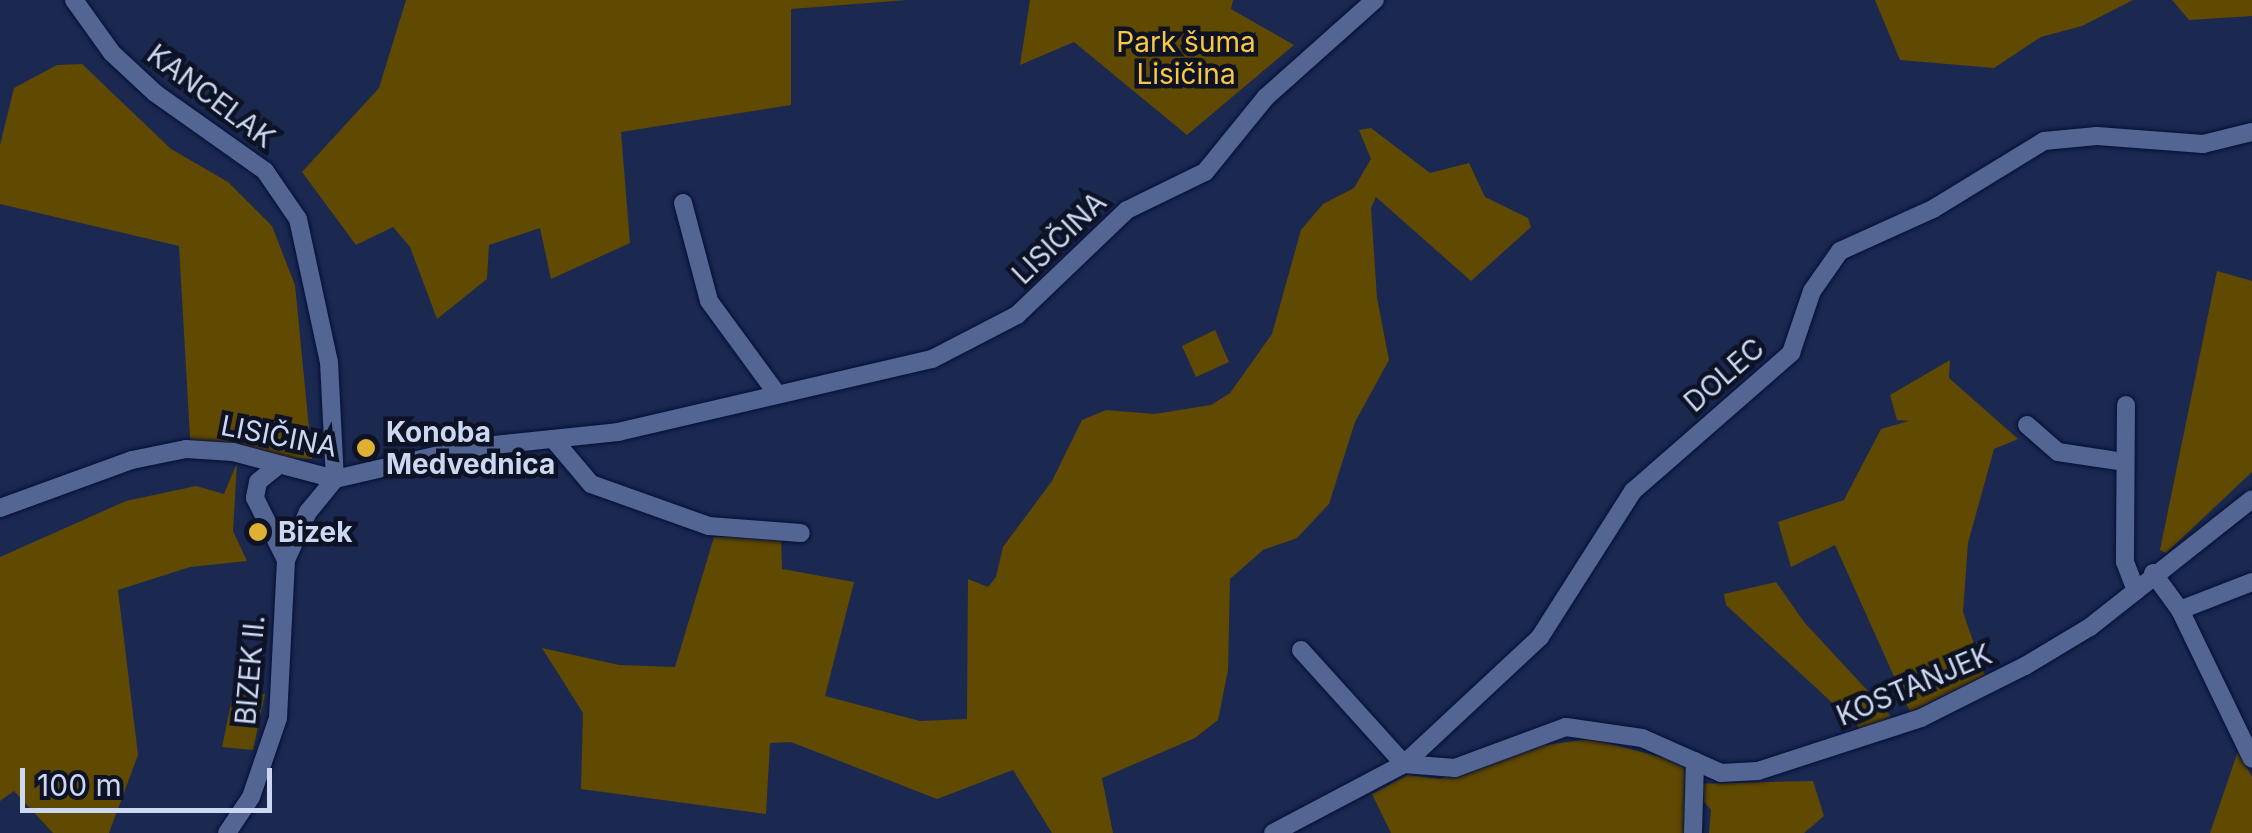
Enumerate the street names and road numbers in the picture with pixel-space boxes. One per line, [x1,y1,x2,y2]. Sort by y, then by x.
street label: KANCELAK [141,37,281,155]
street label: LISIČINA [1005,185,1113,291]
street label: DOLEC [1677,331,1771,419]
street label: LISIČINA [218,408,340,464]
street label: BIZEK II. [228,614,272,726]
street label: KOSTANJEK [1832,637,1996,733]

